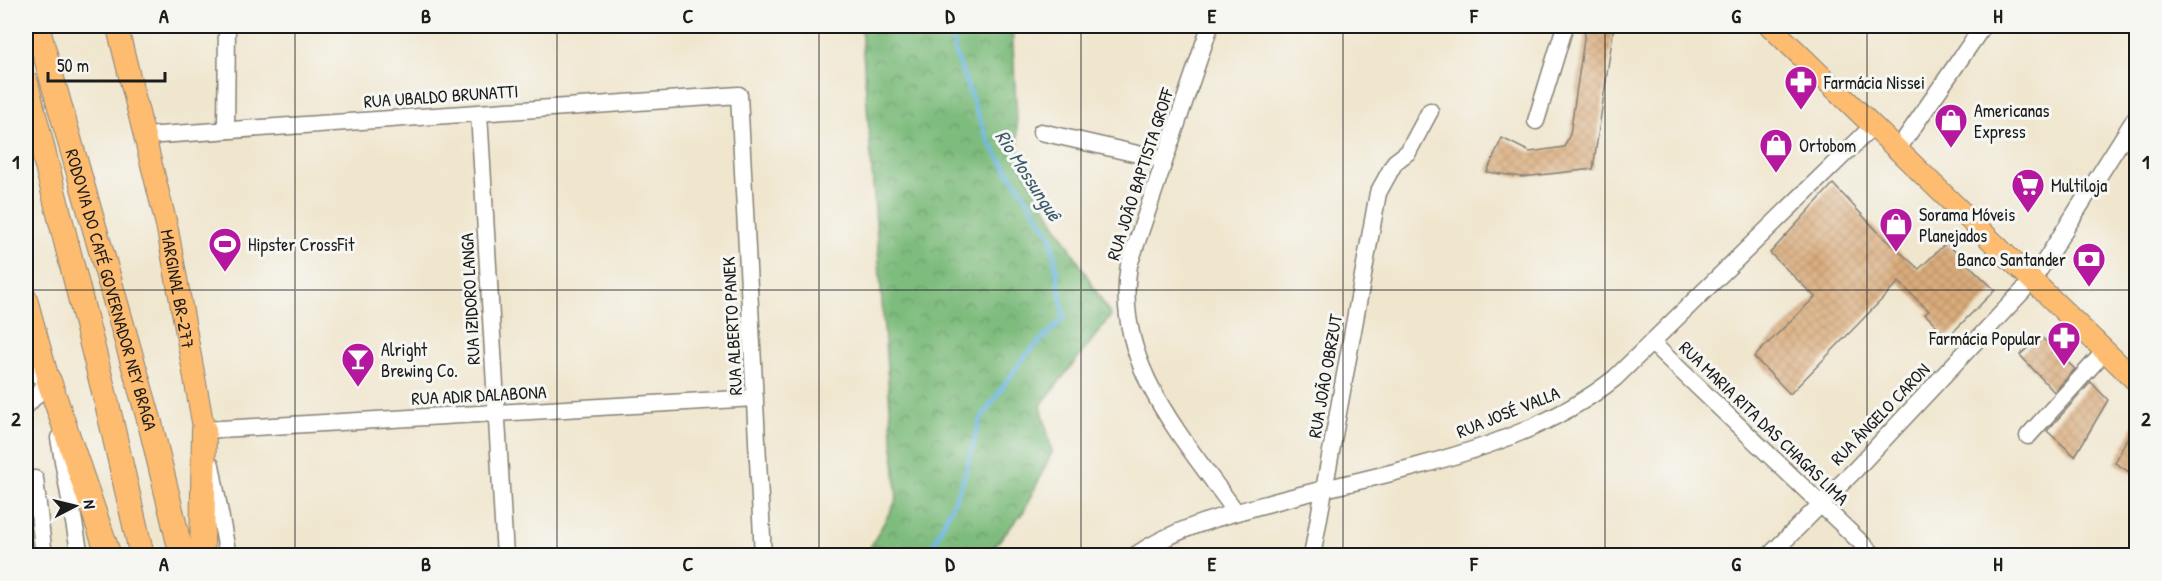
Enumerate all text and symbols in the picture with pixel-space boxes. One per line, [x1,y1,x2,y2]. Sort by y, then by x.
text: A [159,2,169,29]
text: B [421,2,431,29]
text: C [683,2,694,29]
text: D [945,2,955,29]
text: E [1208,2,1217,29]
text: F [1469,2,1479,29]
text: G [1731,2,1741,29]
text: H [1993,2,2003,29]
scale bar [48,45,165,83]
text: 50 m [57,53,89,78]
pharmacy icon: Farmácia Nissei [1783,64,1819,111]
place label: Farmácia Nissei [1823,70,1925,95]
street label: RUA UBALDO BRUNATTI [363,78,519,114]
street label: RUA JOÃO BAPTISTA GROFF [1100,83,1180,263]
place label: Americanas Express [1974,98,2049,144]
shop icon: Americanas Express [1933,102,1969,149]
water label: Rio Mossunguê [989,124,1070,228]
shop icon: Ortobom [1758,127,1794,174]
place label: Ortobom [1799,133,1856,158]
street label: RODOVIA DO CAFÉ GOVERNADOR NEY BRAGA [60,146,164,433]
text: 1 [12,148,20,175]
text: 1 [2142,148,2150,175]
supermarket icon: Multiloja [2010,167,2046,214]
place label: Multiloja [2051,173,2107,198]
place label: Sorama Móveis Planejados [1919,202,2015,248]
shop icon: Sorama Móveis Planejados [1878,206,1914,253]
sports icon: Hipster CrossFit [207,226,243,273]
street label: MARGINAL BR-277 [155,227,201,351]
place label: Hipster CrossFit [248,232,355,257]
street label: RUA IZIDORO LANGA [454,232,486,366]
bank icon: Banco Santander [2071,241,2107,288]
place label: Banco Santander [1957,247,2066,272]
street label: RUA ALBERTO PANEK [716,256,748,396]
street label: RUA JOÃO OBRZUT [1302,312,1348,440]
pharmacy icon: Farmácia Popular [2046,320,2082,367]
place label: Farmácia Popular [1928,326,2041,351]
street label: RUA MARIA RITA DAS CHAGAS LIMA [1674,335,1854,511]
place label: Alright Brewing Co. [381,337,458,383]
bar icon: Alright Brewing Co. [340,341,376,388]
street label: RUA ÂNGELO CARON [1825,357,1935,471]
street label: RUA ADIR DALABONA [411,379,547,411]
street label: RUA JOSÉ VALLA [1453,380,1563,444]
text: 2 [11,405,21,432]
text: 2 [2141,405,2151,432]
north arrow [45,476,105,536]
text: N [78,499,101,510]
text: A [159,550,169,577]
text: B [421,550,431,577]
text: C [683,550,694,577]
text: D [945,550,955,577]
text: E [1208,550,1217,577]
text: F [1469,550,1479,577]
text: G [1731,550,1741,577]
text: H [1993,550,2003,577]

